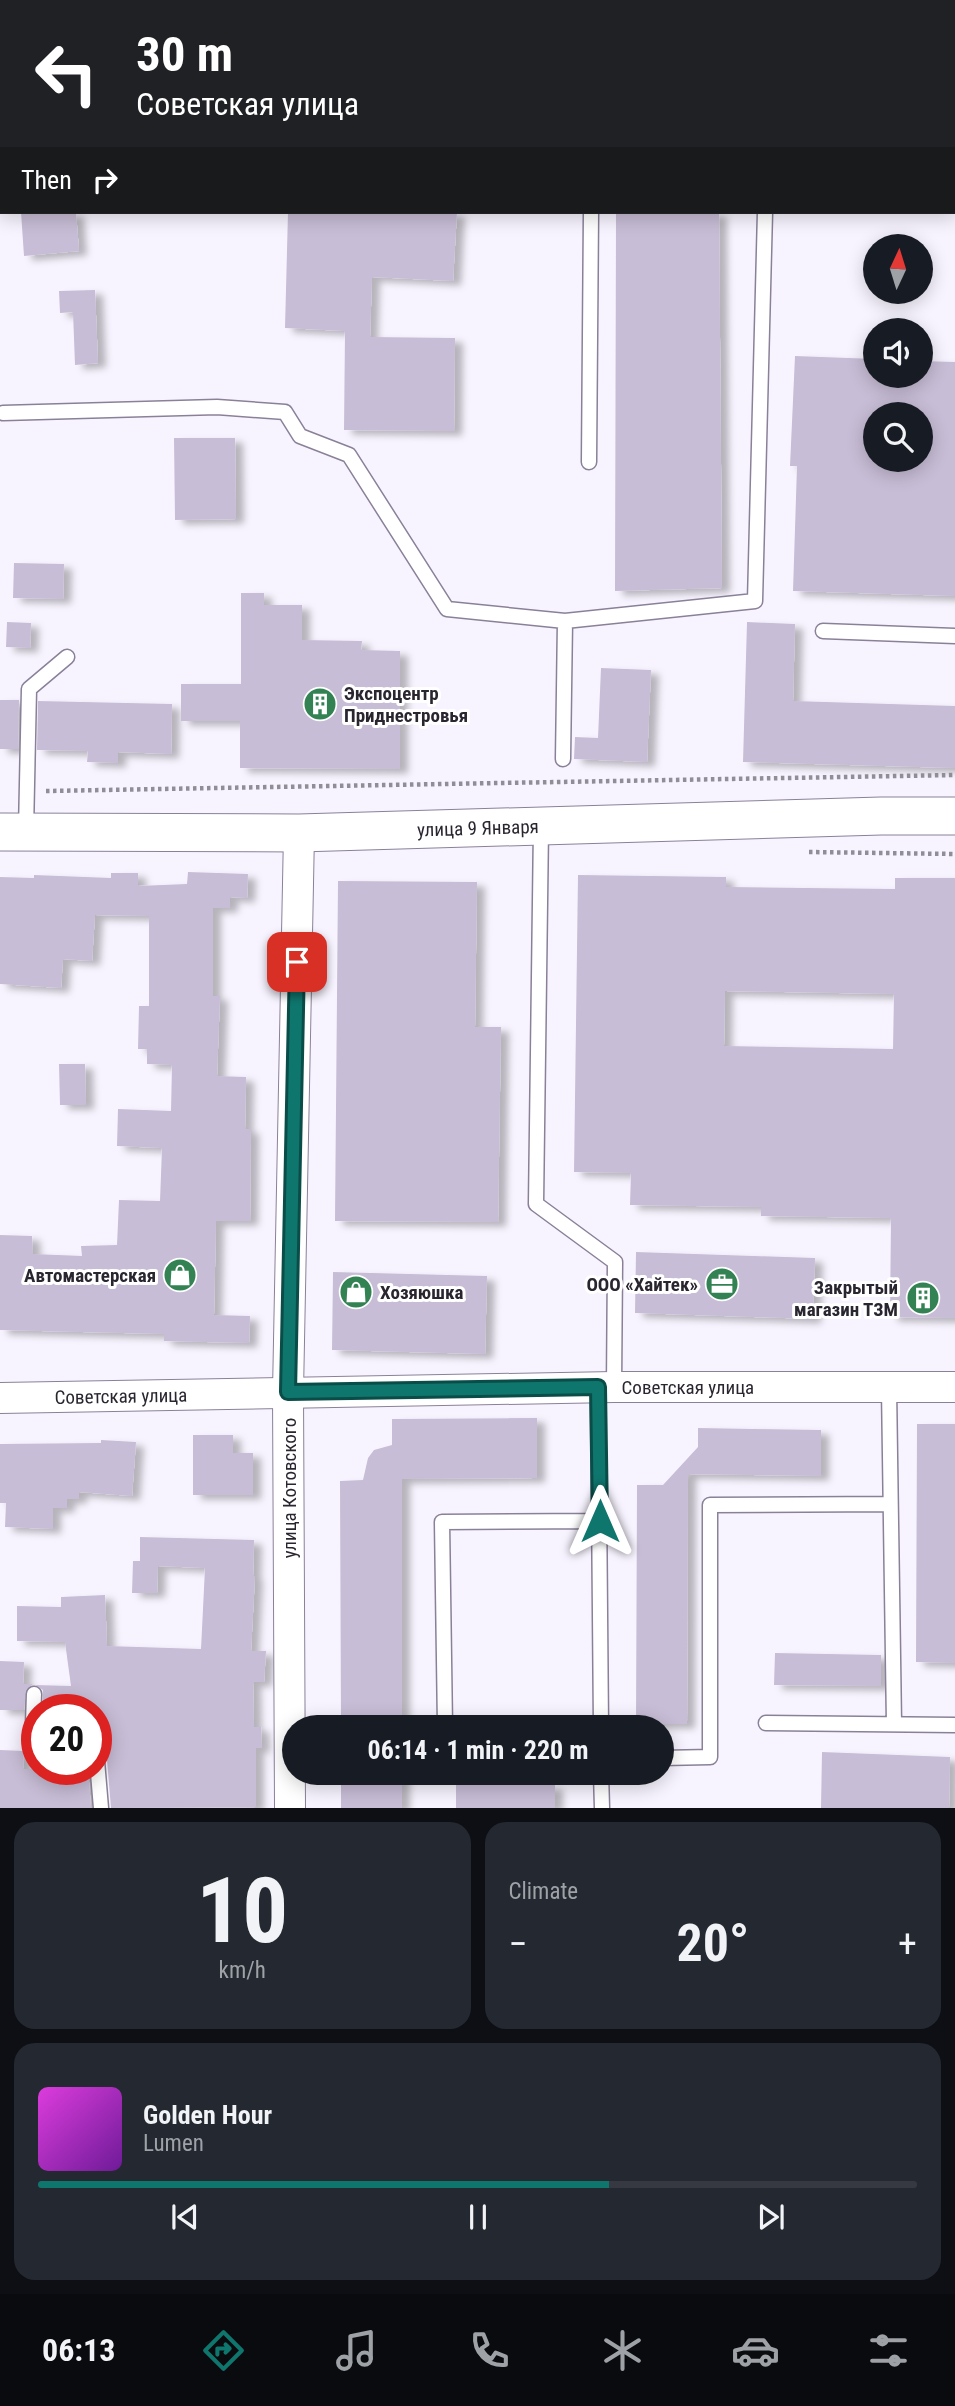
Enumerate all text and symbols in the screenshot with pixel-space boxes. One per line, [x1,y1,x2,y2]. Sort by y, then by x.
text: 30 m [136,26,233,83]
icon: left [21,28,112,119]
text: Советская улица [136,85,359,123]
icon: right [86,161,124,199]
text: Then [21,165,72,195]
north arrow [863,234,933,304]
map controls [863,234,933,472]
button: sound [863,318,933,388]
button: search [863,402,933,472]
place label: Экспоцентр Приднестровья [344,682,468,727]
building icon: Экспоцентр Приднестровья [301,685,339,723]
street label: улица 9 Января [417,815,539,842]
pin [267,932,327,992]
icon: arrive [278,943,316,981]
shop icon: Автомастерская [161,1256,199,1294]
place label: Автомастерская [24,1264,156,1287]
office icon: ООО «Хайтек» [703,1265,741,1303]
shop icon: Хозяюшка [337,1273,375,1311]
place label: ООО «Хайтек» [586,1273,698,1296]
place label: Закрытый магазин ТЗМ [794,1276,898,1321]
building icon: Закрытый магазин ТЗМ [904,1279,942,1317]
place label: Хозяюшка [380,1281,463,1304]
street label: Советская улица [622,1376,754,1399]
street label: Советская улица [54,1384,188,1409]
street label: улица Котовского [278,1418,301,1558]
position arrow [563,1484,637,1558]
speed limit sign: 20 [21,1694,112,1785]
text: 06:14 · 1 min · 220 m [368,1735,588,1765]
text: 10 [196,1858,288,1964]
text: Climate [509,1878,578,1905]
text: 20° [676,1913,749,1974]
text: − [509,1922,528,1966]
text: + [898,1922,917,1966]
text: km/h [219,1957,266,1984]
text: Golden Hour [143,2100,272,2130]
text: Lumen [143,2130,204,2157]
icon: previous [166,2198,204,2236]
icon: pause [459,2198,497,2236]
icon: next [752,2198,790,2236]
icon: directions [199,2326,248,2375]
icon: music [332,2326,381,2375]
icon: phone [465,2326,514,2375]
icon: climate [598,2326,647,2375]
icon: car [731,2326,780,2375]
icon: filters [864,2326,913,2375]
text: 06:13 [42,2331,115,2369]

